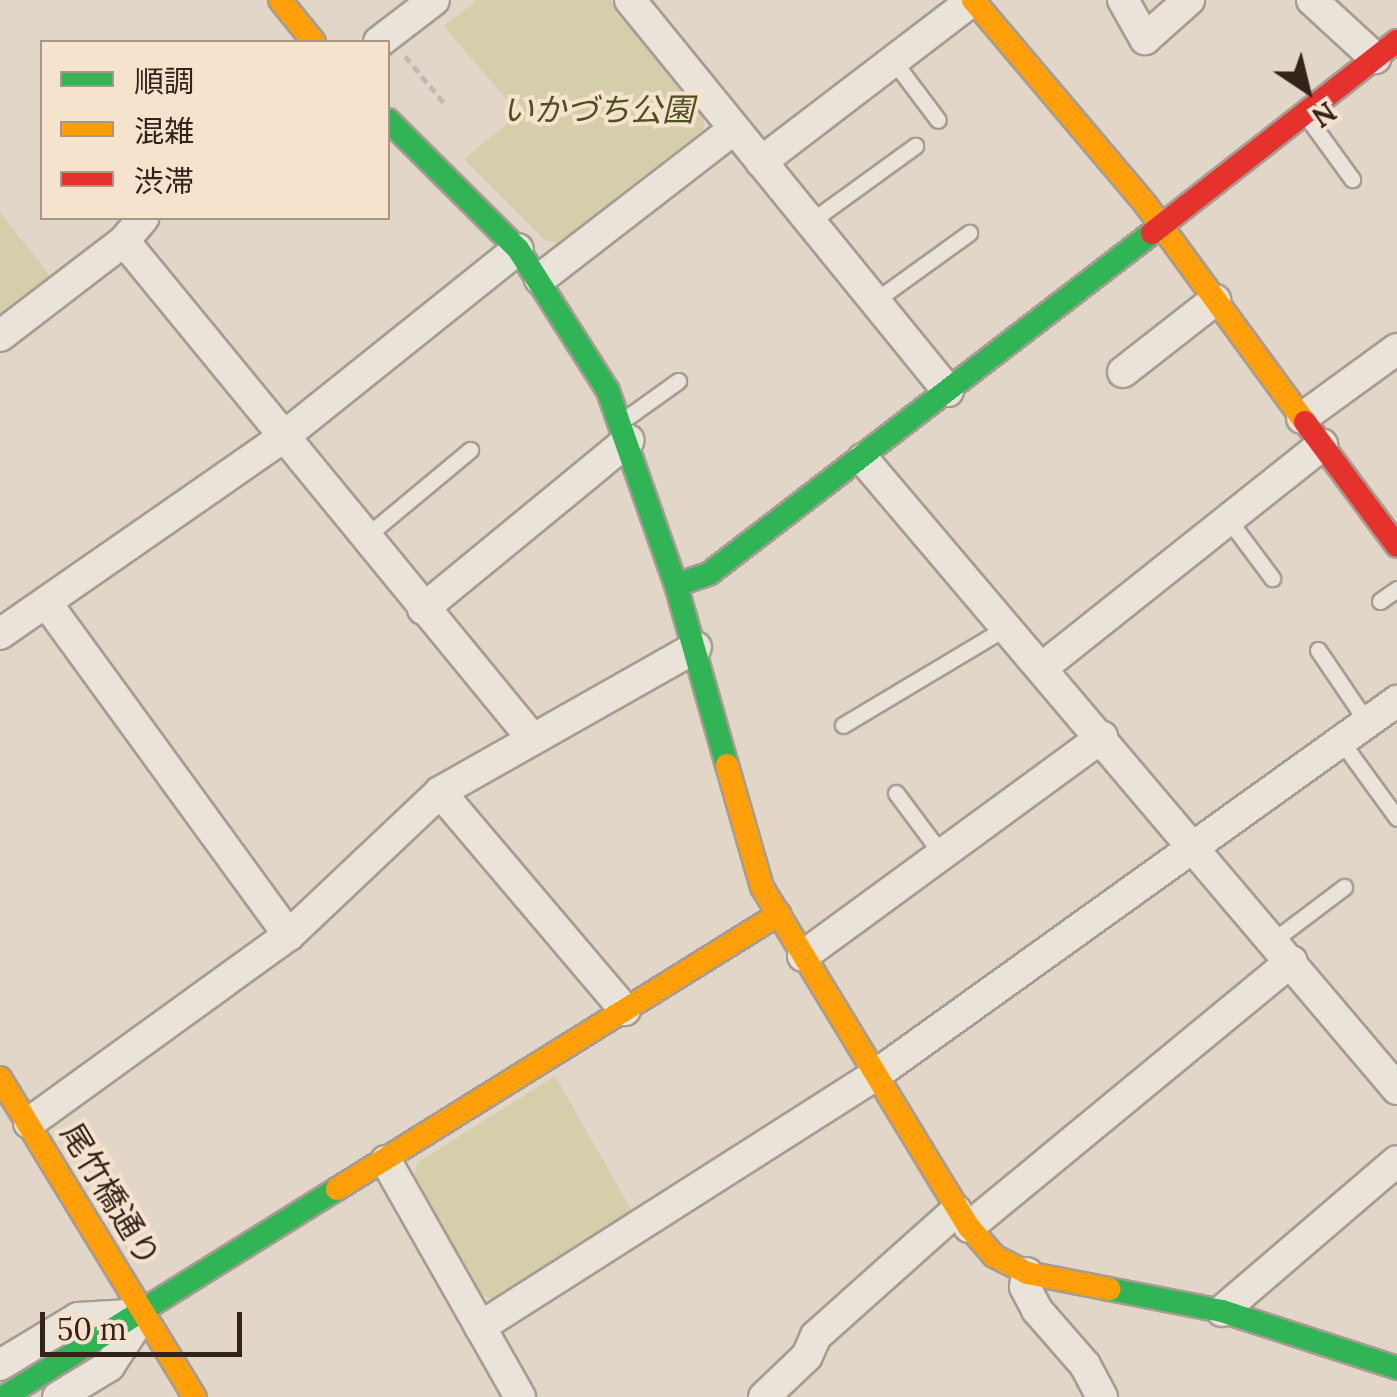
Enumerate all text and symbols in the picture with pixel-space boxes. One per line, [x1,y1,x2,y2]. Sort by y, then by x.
legend [40,40,390,220]
north arrow [1257,40,1357,140]
text: 順調 [134,62,194,100]
park label: いかづち公園 [502,91,694,129]
text: N [1305,94,1343,136]
text: 混雑 [134,112,194,150]
text: 渋滞 [134,162,194,200]
street label: 尾竹橋通り [52,1117,168,1273]
scale bar [45,1292,248,1354]
text: 50 m [57,1310,127,1348]

